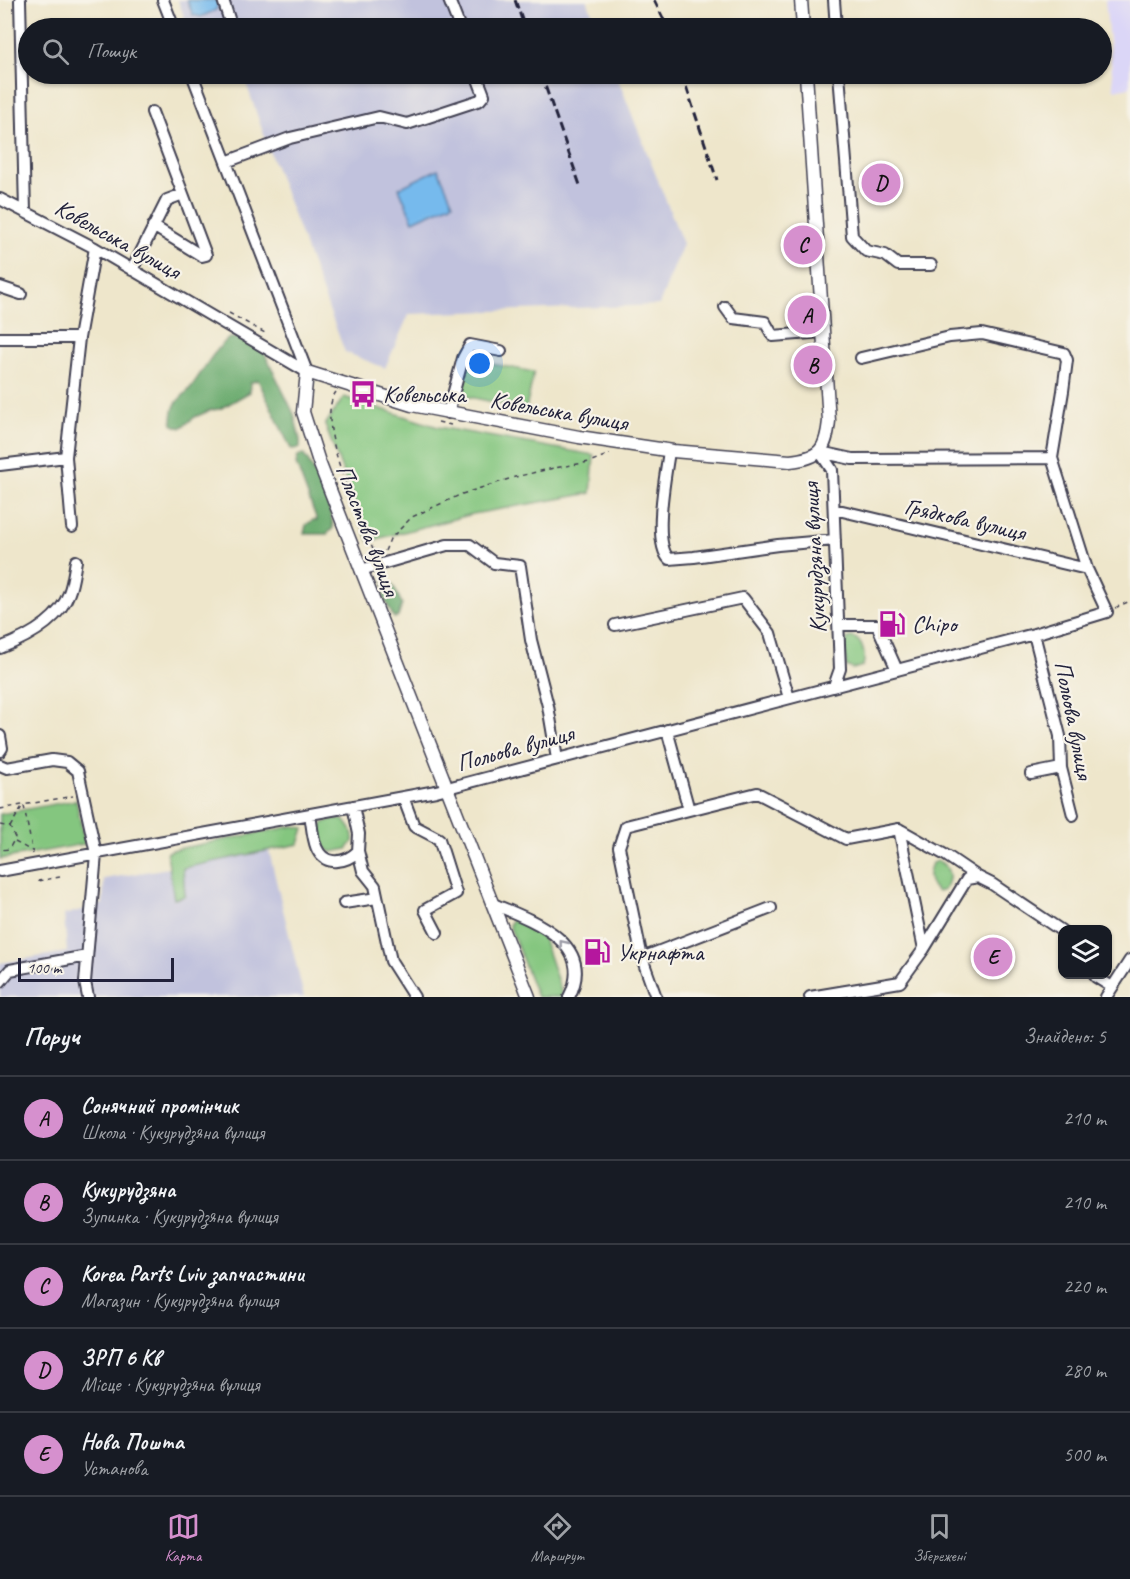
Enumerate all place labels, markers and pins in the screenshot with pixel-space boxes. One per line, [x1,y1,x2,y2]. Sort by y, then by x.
pin: D [862,160,900,206]
pin: C [784,222,822,268]
pin: A [788,292,826,338]
pin: B [794,342,832,388]
bus stop icon: Ковельська [348,379,378,409]
place label: Ковельська [383,379,468,409]
fuel station icon: Chipo [877,609,907,639]
place label: Chipo [912,609,959,639]
pin: E [974,934,1012,980]
fuel station icon: Укрнафта [582,937,612,967]
place label: Укрнафта [617,937,705,967]

